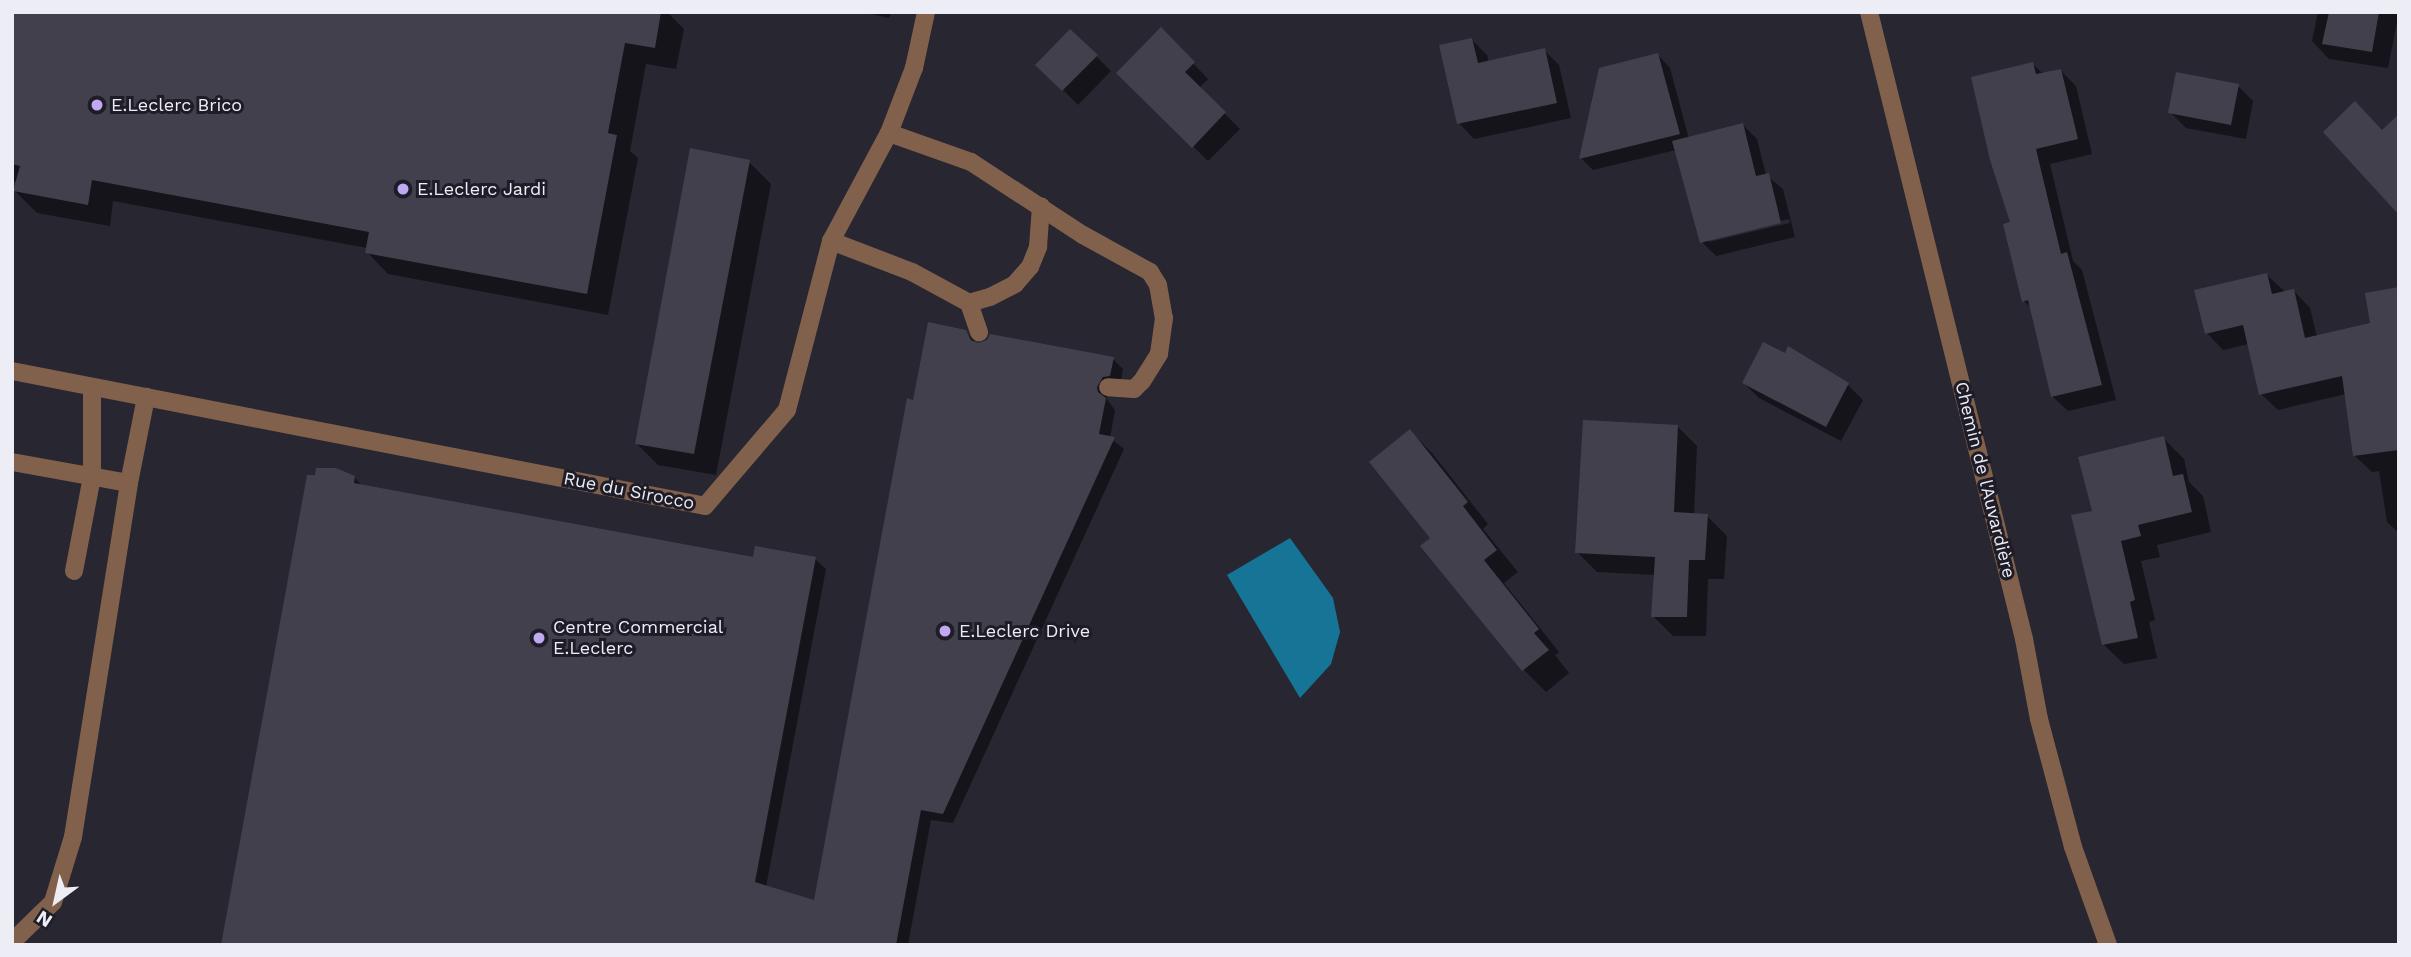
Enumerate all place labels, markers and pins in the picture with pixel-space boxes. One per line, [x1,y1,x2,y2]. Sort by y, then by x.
place label: E.Leclerc Brico [111,94,242,116]
marker: E.Leclerc Brico [89,97,105,113]
place label: E.Leclerc Jardi [417,178,547,200]
marker: E.Leclerc Jardi [395,181,411,197]
place label: Centre Commercial E.Leclerc [553,617,723,660]
place label: E.Leclerc Drive [959,620,1090,642]
marker: E.Leclerc Drive [937,623,953,639]
marker: Centre Commercial E.Leclerc [531,630,547,646]

